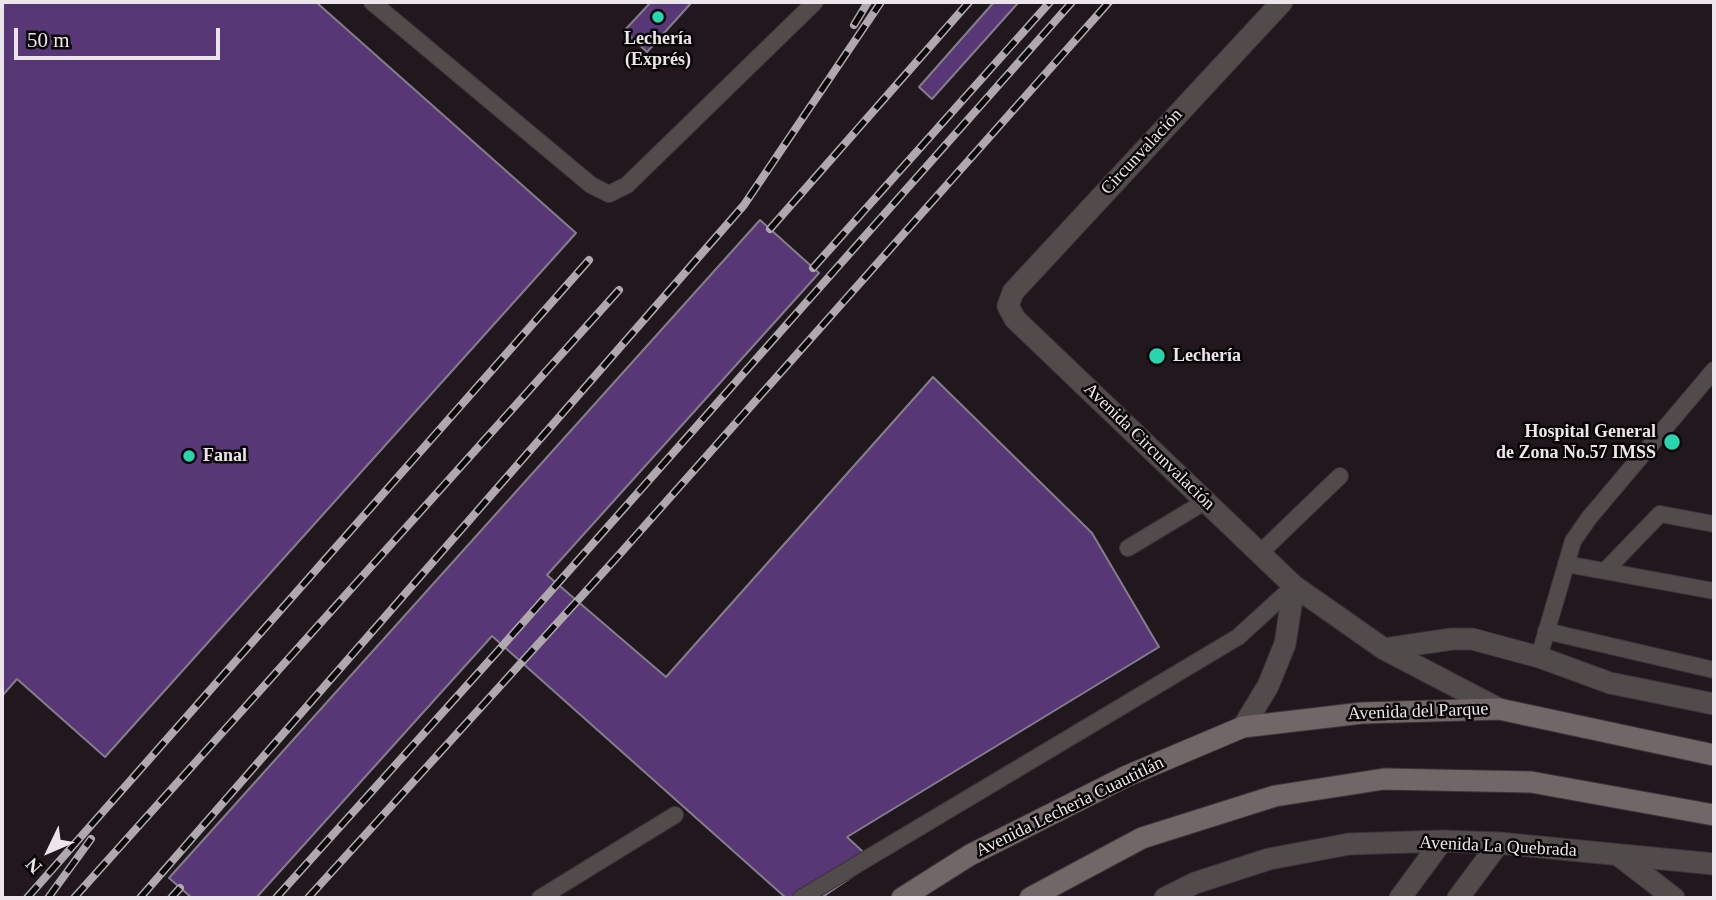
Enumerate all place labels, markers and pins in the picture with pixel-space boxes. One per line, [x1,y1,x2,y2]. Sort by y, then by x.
marker: Lechería (Exprés) [650,9,666,25]
place label: Lechería (Exprés) [624,28,692,70]
place label: Lechería [1173,345,1241,367]
marker: Lechería [1147,346,1167,366]
place label: Hospital General de Zona No.57 IMSS [1496,421,1656,464]
marker: Hospital General de Zona No.57 IMSS [1662,432,1682,452]
place label: Fanal [203,445,247,467]
marker: Fanal [181,448,197,464]

